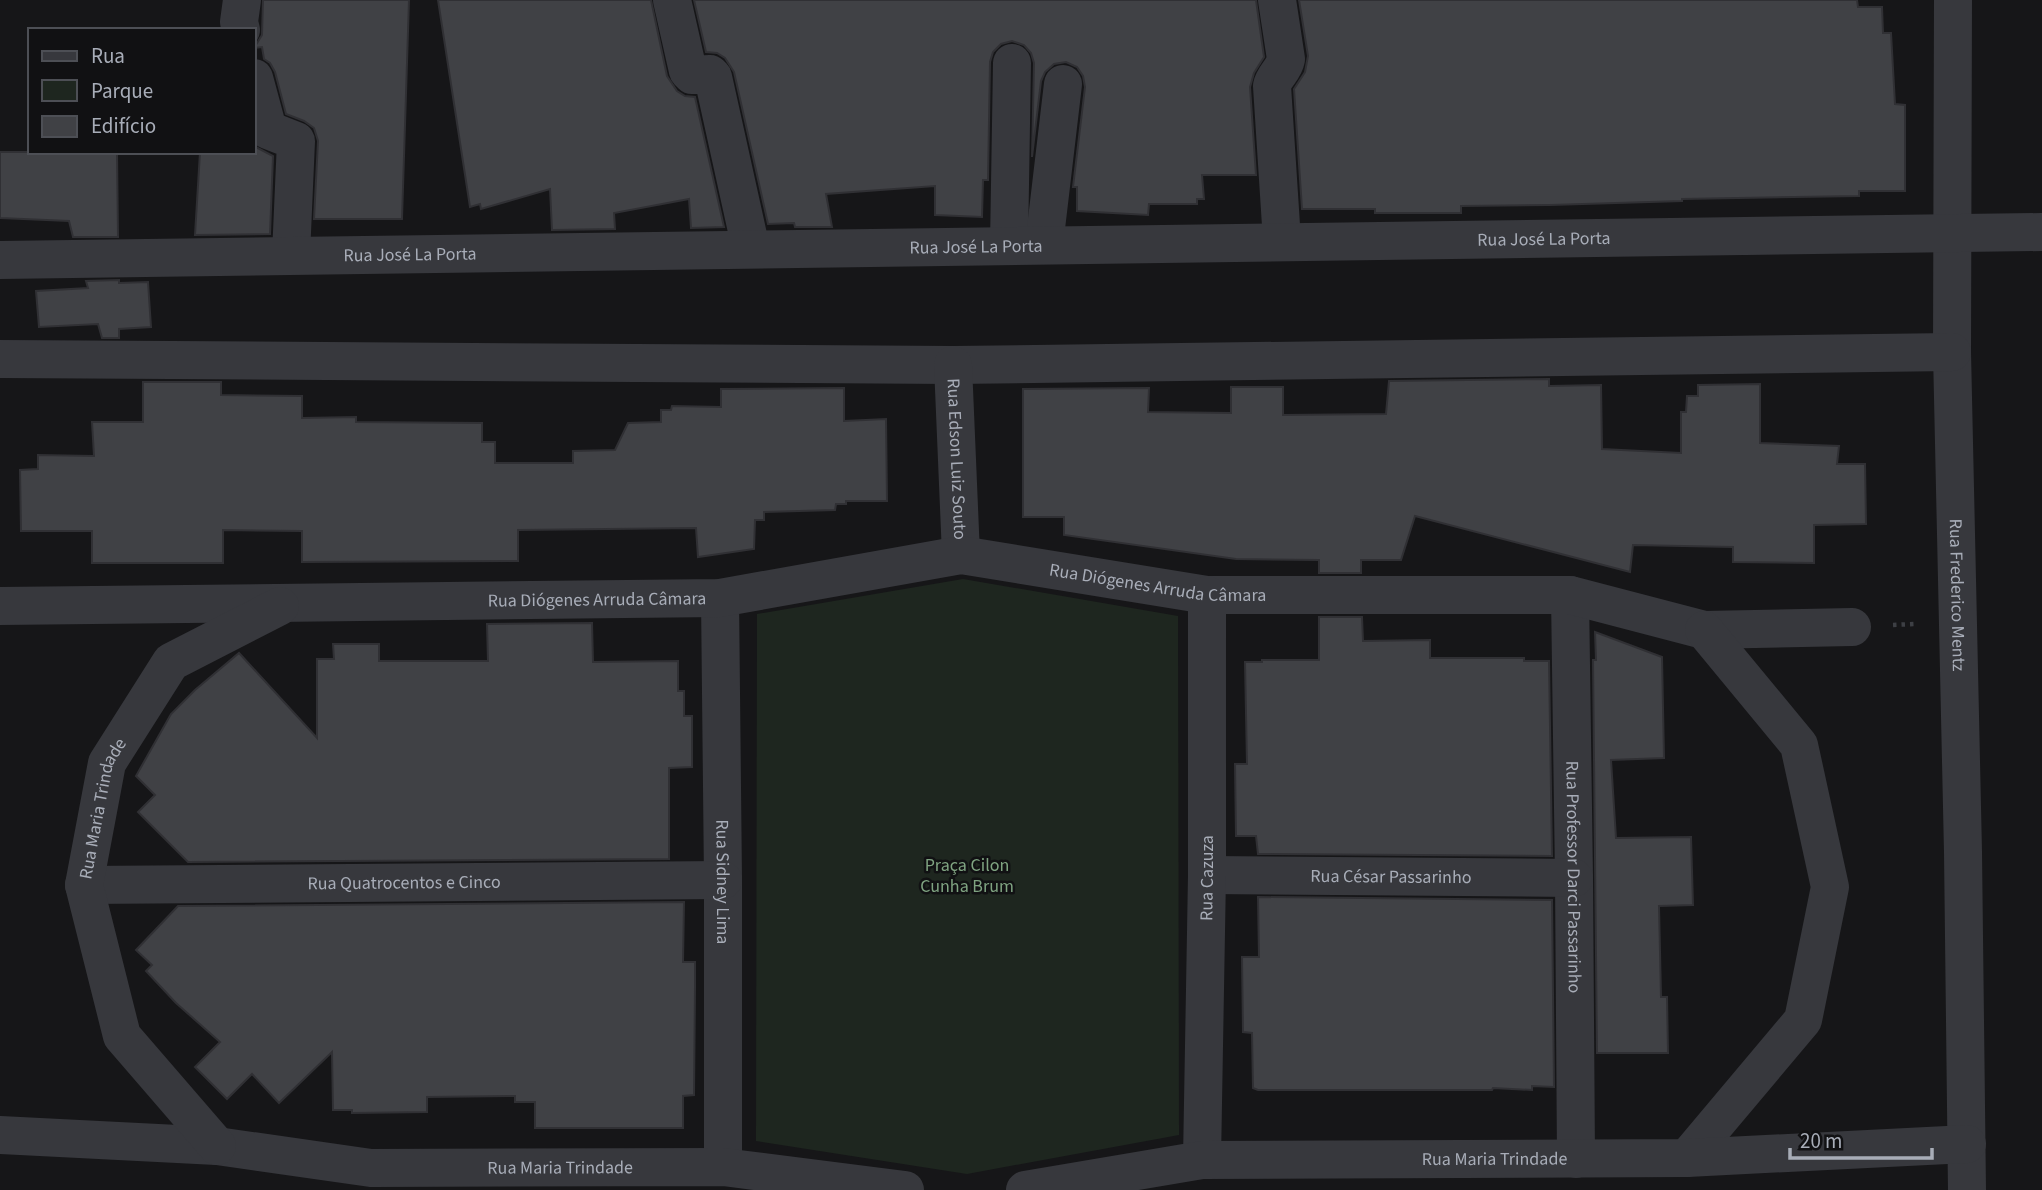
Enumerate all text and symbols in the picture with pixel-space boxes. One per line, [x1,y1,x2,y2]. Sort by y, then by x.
legend [28,28,256,154]
text: Rua [91,41,125,71]
text: Parque [91,76,153,106]
text: Edifício [91,111,156,141]
street label: Rua José La Porta [1477,226,1611,253]
street label: Rua José La Porta [909,234,1043,261]
street label: Rua José La Porta [343,241,477,268]
street label: Rua Edson Luiz Souto [941,378,972,540]
street label: Rua Frederico Mentz [1943,518,1971,672]
street label: Rua Diógenes Arruda Câmara [1048,558,1266,608]
street label: Rua Diógenes Arruda Câmara [487,586,706,614]
street label: Rua Maria Trindade [73,733,133,881]
street label: Rua Professor Darci Passarinho [1559,760,1587,993]
street label: Rua Sidney Lima [709,819,735,944]
street label: Rua Cazuza [1194,835,1220,921]
park label: Praça Cilon Cunha Brum [920,853,1014,899]
street label: Rua César Passarinho [1310,864,1472,890]
street label: Rua Quatrocentos e Cinco [307,870,501,896]
scale bar [1790,1116,1932,1160]
text: 20 m [1800,1126,1842,1156]
street label: Rua Maria Trindade [1422,1146,1567,1172]
street label: Rua Maria Trindade [487,1155,633,1181]

